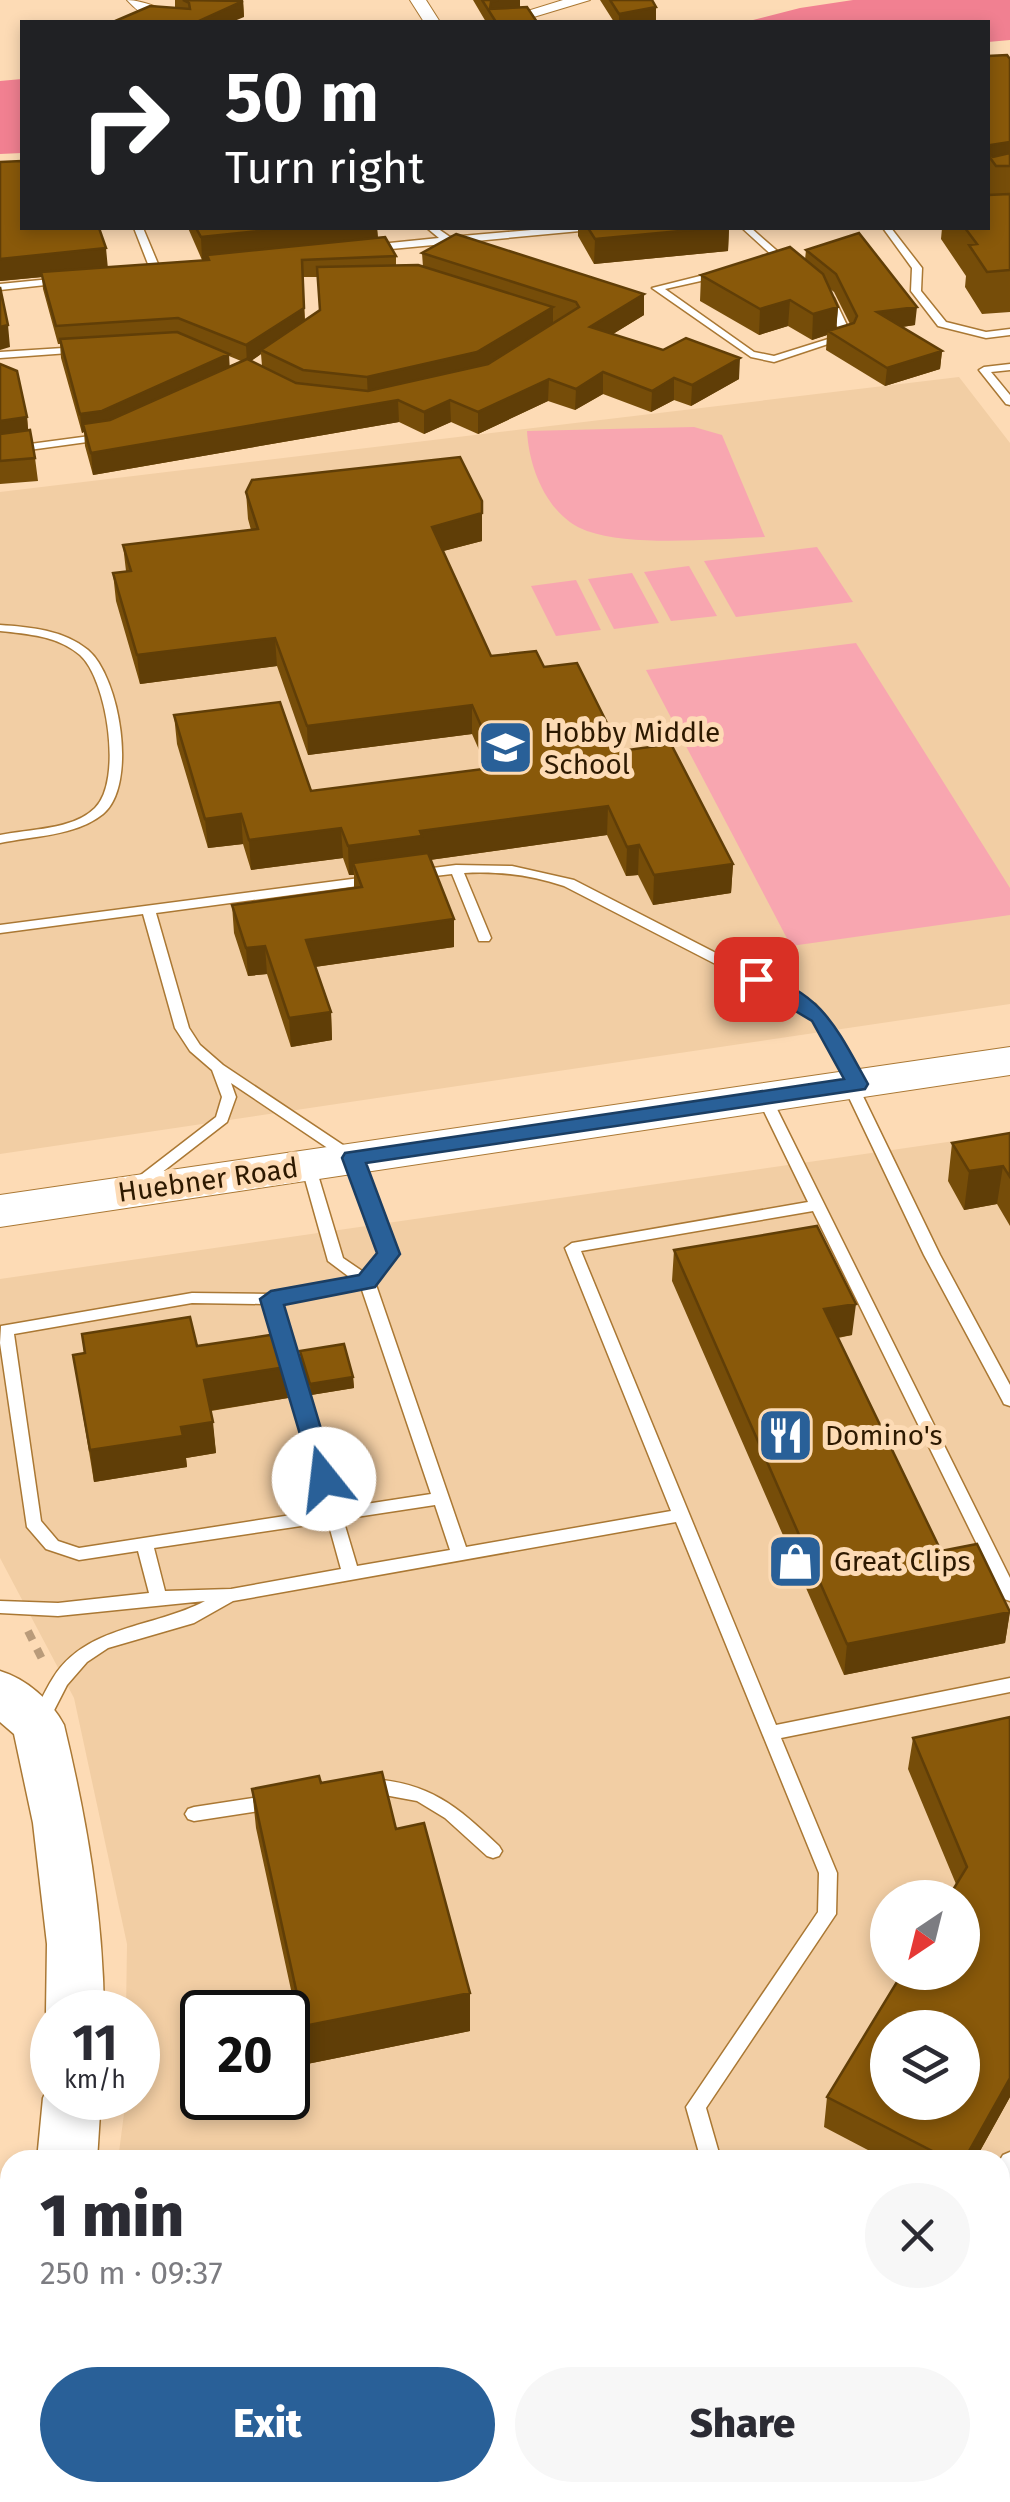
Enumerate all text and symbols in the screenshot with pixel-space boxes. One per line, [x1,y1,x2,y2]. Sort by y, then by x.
text: 50 m [225,56,379,140]
icon: right [60,60,190,190]
text: Turn right [225,141,424,195]
place label: Hobby Middle School [544,716,720,781]
school or university icon: Hobby Middle School [475,718,535,778]
pin [714,937,799,1022]
icon: arrive [729,952,784,1007]
street label: Huebner Road [116,1151,300,1209]
restaurant icon: Domino's [756,1405,816,1465]
place label: Domino's [825,1419,943,1452]
position arrow [272,1427,376,1531]
shop icon: Great Clips [765,1531,825,1591]
place label: Great Clips [834,1545,971,1578]
north arrow [870,1880,980,1990]
map controls [870,1880,980,2120]
speed limit sign: 20 [180,1990,310,2120]
button: layers [870,2010,980,2120]
text: 11 [72,2013,118,2073]
text: km/h [64,2065,126,2095]
text: 1 min [40,2180,184,2252]
button: close [865,2183,970,2288]
text: 250 m · 09:37 [40,2254,223,2292]
button: Exit [40,2367,495,2482]
button: Share [515,2367,970,2482]

